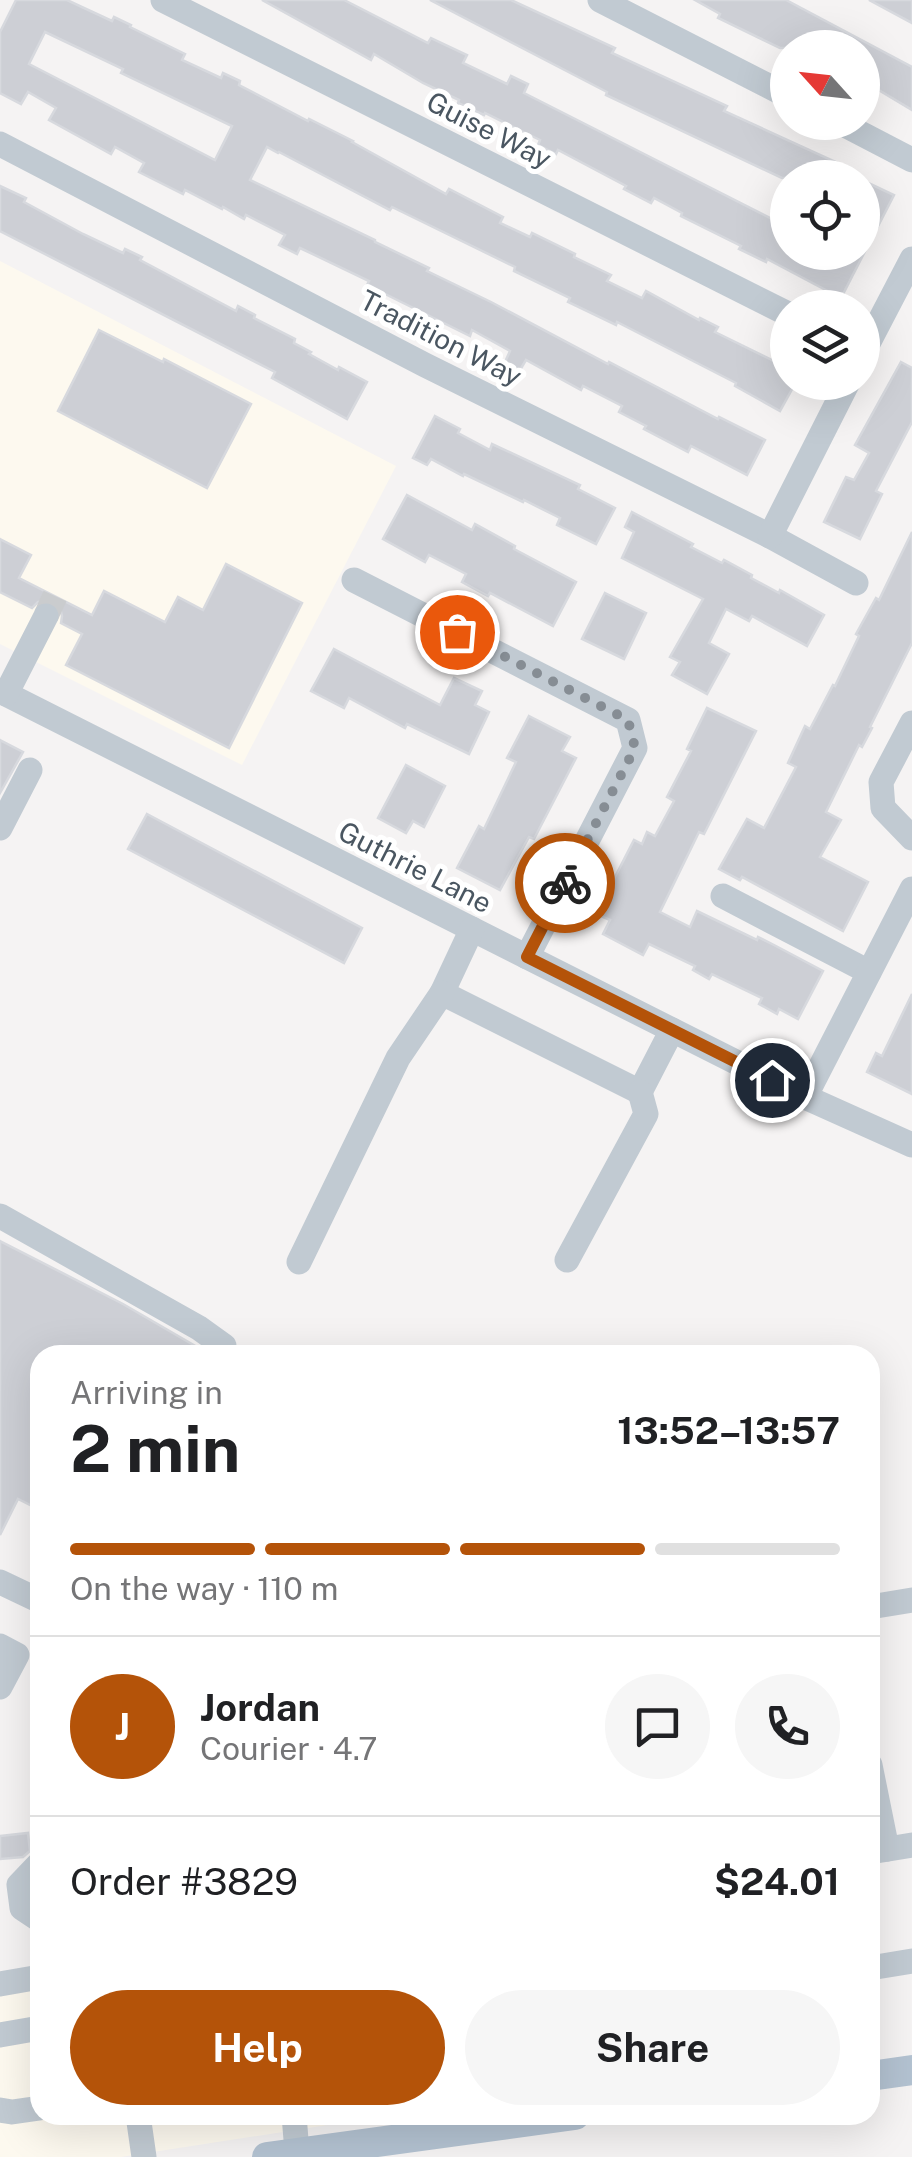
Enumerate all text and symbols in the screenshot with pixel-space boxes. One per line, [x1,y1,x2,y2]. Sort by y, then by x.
north arrow [770,30,880,140]
map controls [770,30,880,400]
street label: Guise Way [421,84,557,175]
button: locate [770,160,880,270]
street label: Tradition Way [355,283,528,392]
button: layers [770,290,880,400]
pin [415,590,500,675]
icon: bag [430,605,485,660]
street label: Guthrie Lane [333,814,497,919]
courier [515,833,615,933]
icon: bike [538,856,593,911]
pin [730,1038,815,1123]
icon: home [745,1053,800,1108]
text: Arriving in [70,1374,223,1411]
text: 13:52–13:57 [617,1408,840,1453]
text: 2 min [70,1410,240,1487]
text: On the way · 110 m [70,1570,338,1607]
button: chat [605,1674,710,1779]
button: phone [735,1674,840,1779]
text: Jordan [200,1685,320,1730]
text: J [115,1704,130,1749]
text: Courier · 4.7 [200,1730,377,1767]
text: Order #3829 [70,1859,298,1904]
text: $24.01 [714,1859,840,1904]
button: Help [70,1990,445,2105]
button: Share [465,1990,840,2105]

